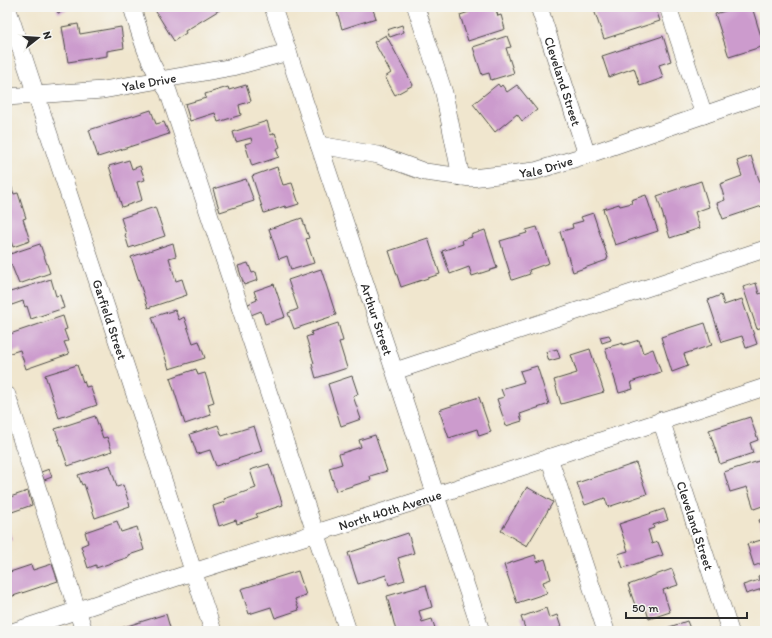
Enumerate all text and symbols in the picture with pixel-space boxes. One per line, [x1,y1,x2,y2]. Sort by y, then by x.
north arrow [18,18,58,58]
text: N [40,30,54,41]
street label: Cleveland Street [542,35,585,128]
street label: Yale Drive [121,70,177,94]
street label: Yale Drive [518,152,574,180]
street label: Garfield Street [90,277,130,362]
street label: Arthur Street [358,281,396,357]
street label: Cleveland Street [674,479,717,572]
street label: North 40th Avenue [337,486,443,533]
scale bar [626,594,747,620]
text: 50 m [632,601,658,615]

